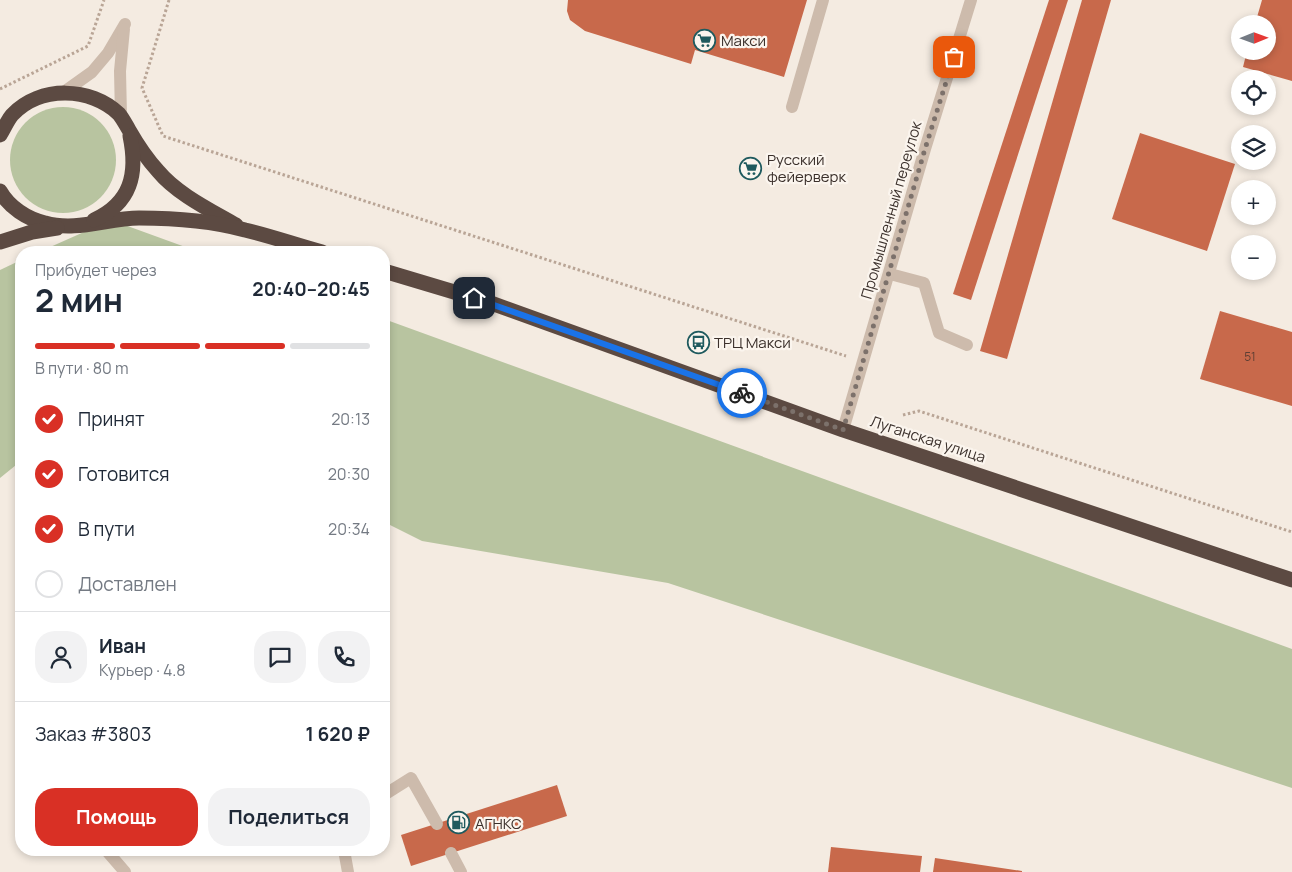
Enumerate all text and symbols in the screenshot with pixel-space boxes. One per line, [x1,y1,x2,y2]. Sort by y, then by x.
north arrow [1231,15,1276,60]
map controls [1231,15,1276,280]
supermarket icon: Макси [693,28,717,52]
place label: Макси [721,30,766,51]
pin [933,36,975,78]
icon: bag [940,43,968,71]
button: locate [1231,70,1276,115]
street label: Промышленный переулок [856,118,927,301]
button: layers [1231,125,1276,170]
place label: Русский фейерверк [767,149,846,187]
supermarket icon: Русский фейерверк [739,156,763,180]
button: + [1231,180,1276,225]
button: − [1231,235,1276,280]
text: Прибудет через [35,259,157,281]
text: 20:40–20:45 [252,276,370,302]
pin [453,277,495,319]
text: 2 мин [35,278,123,322]
icon: home [460,284,488,312]
bus stop icon: ТРЦ Макси [686,330,710,354]
place label: ТРЦ Макси [714,332,791,353]
house number: 51 [1244,348,1256,365]
text: В пути · 80 m [35,357,129,379]
courier [717,368,767,418]
icon: bike [728,379,756,407]
icon: check [35,405,63,433]
text: Принят [78,406,145,432]
text: 20:13 [331,408,370,430]
street label: Луганская улица [868,410,988,468]
icon: check [35,460,63,488]
text: Готовится [78,461,170,487]
text: 20:30 [328,463,370,485]
icon: check [35,515,63,543]
text: В пути [78,516,135,542]
text: 20:34 [328,518,370,540]
text: Доставлен [78,571,177,597]
button: person [35,631,87,683]
button: chat [254,631,306,683]
button: phone [318,631,370,683]
text: Иван [99,633,146,659]
text: Курьер · 4.8 [99,659,186,681]
text: Заказ #3803 [35,721,151,747]
text: 1 620 ₽ [305,721,370,747]
button: Помощь [35,788,198,846]
button: Поделиться [208,788,370,846]
fuel station icon: АГНКС [447,811,471,835]
place label: АГНКС [475,813,522,834]

